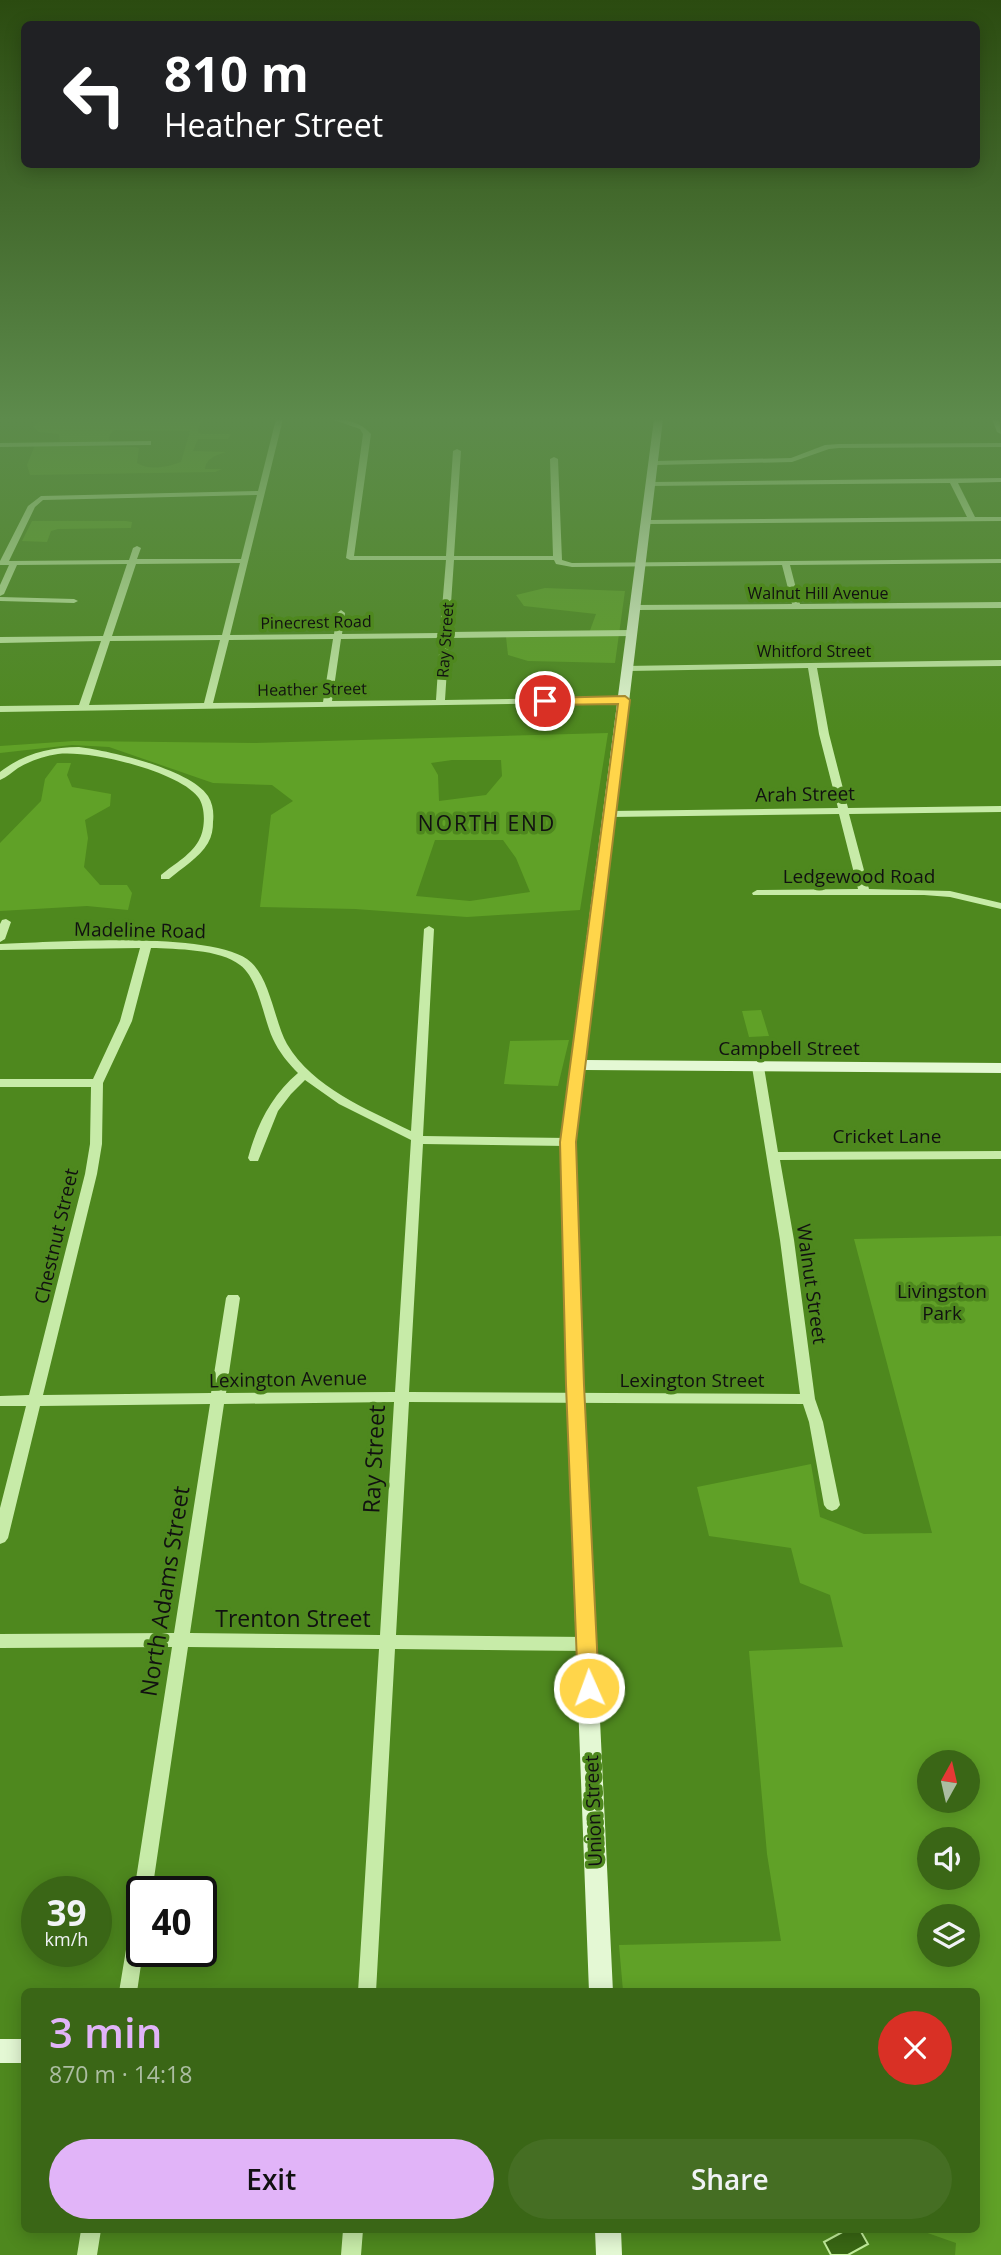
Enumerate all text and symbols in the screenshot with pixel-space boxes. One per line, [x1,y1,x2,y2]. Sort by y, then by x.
text: 810 m [164,40,309,106]
icon: left [49,49,140,140]
text: Heather Street [164,103,383,146]
street label: Walnut Hill Avenue [748,582,888,604]
street label: Ray Street [431,601,459,678]
street label: Pinecrest Road [260,610,372,634]
street label: Whitford Street [757,640,872,662]
pin [515,671,575,731]
street label: Heather Street [257,677,367,701]
icon: arrive [526,682,564,720]
street label: Arah Street [755,780,855,808]
district label: NORTH END [418,809,556,837]
street label: Ledgewood Road [783,863,935,889]
street label: Madeline Road [74,916,206,944]
street label: Campbell Street [718,1035,860,1061]
street label: Cricket Lane [833,1123,941,1149]
street label: Chestnut Street [28,1166,84,1306]
street label: Walnut Street [791,1222,833,1346]
park label: Livingston Park [897,1278,987,1326]
street label: Lexington Avenue [209,1365,367,1393]
street label: Lexington Street [619,1367,765,1393]
street label: Ray Street [354,1404,392,1514]
street label: North Adams Street [132,1483,196,1699]
street label: Trenton Street [215,1602,371,1634]
position arrow [552,1651,626,1725]
north arrow [917,1750,980,1813]
map controls [917,1750,980,1967]
street label: Union Street [578,1755,608,1867]
button: sound [917,1827,980,1890]
speed limit sign: 40 [126,1876,217,1967]
text: 39 [46,1889,87,1936]
button: layers [917,1904,980,1967]
text: km/h [45,1927,88,1951]
text: 3 min [49,2003,162,2060]
button: close [878,2011,952,2085]
text: 870 m · 14:18 [49,2058,192,2090]
button: Exit [49,2139,494,2219]
button: Share [508,2139,952,2219]

